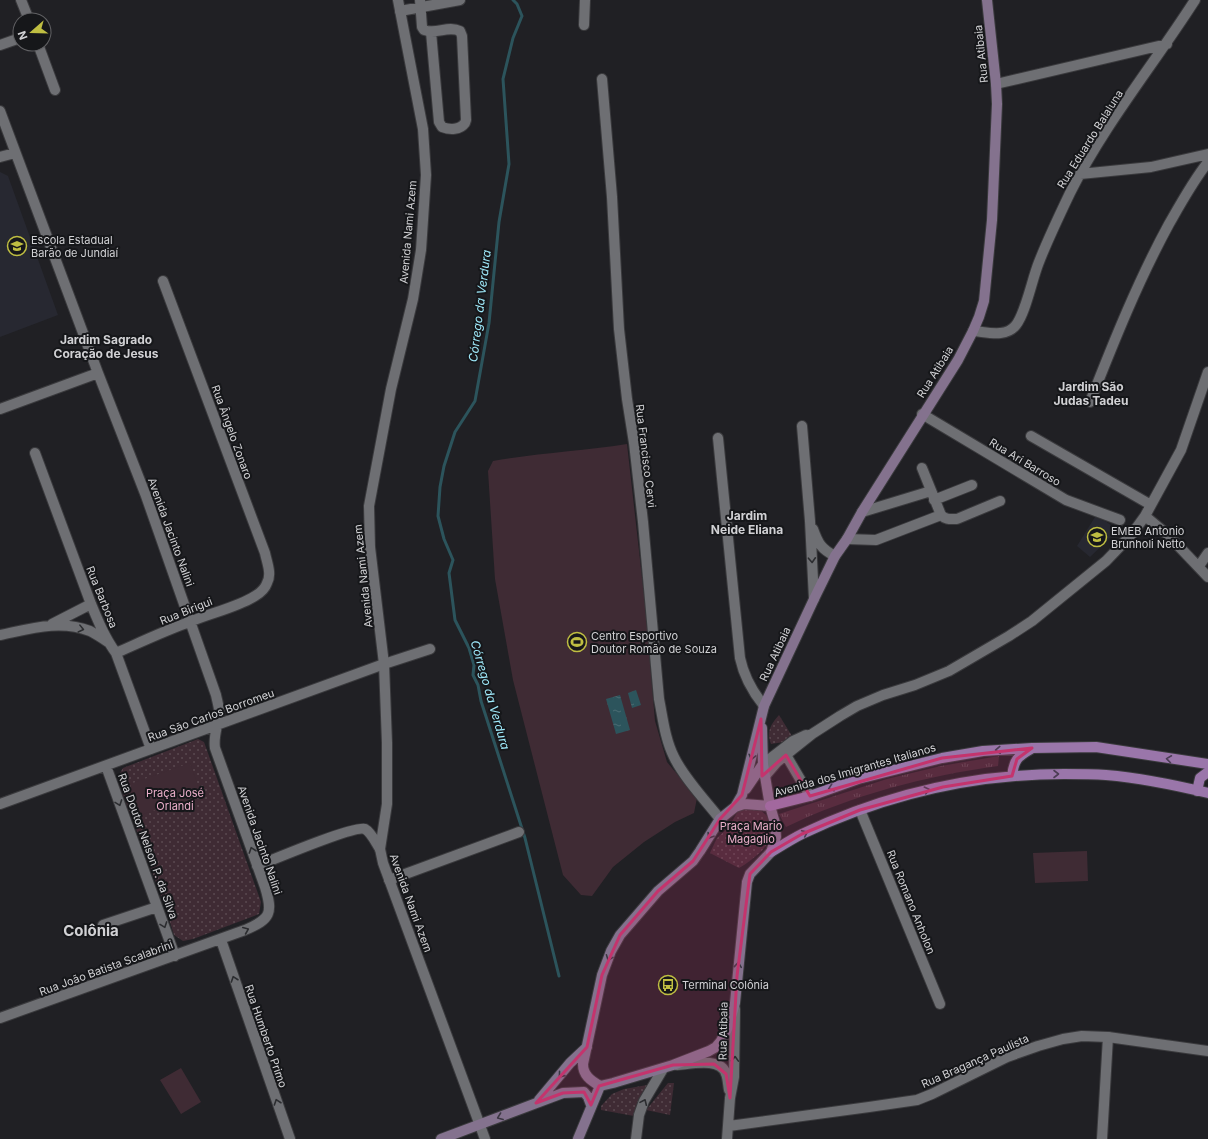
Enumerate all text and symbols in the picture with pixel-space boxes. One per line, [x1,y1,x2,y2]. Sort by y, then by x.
north arrow [12,12,52,52]
street label: Rua Atibaia [971,24,991,84]
text: N [15,29,31,42]
street label: Rua Eduardo Balaluna [1054,87,1126,191]
street label: Avenida Nami Azem [397,180,419,284]
place label: Escola Estadual Barão de Jundiaí [31,233,118,260]
school or university icon: Escola Estadual Barão de Jundiaí [6,235,28,257]
water label: Córrego da Verdura [465,249,494,363]
district label: Jardim Sagrado Coração de Jesus [54,332,159,361]
street label: Rua Atibaia [914,344,956,400]
district label: Jardim São Judas Tadeu [1054,379,1128,408]
street label: Rua Ângelo Zonaro [208,383,256,481]
street label: Rua Francisco Cervi [633,403,659,509]
street label: Rua Ari Barroso [987,435,1064,489]
street label: Avenida Jacinto Nalini [145,476,197,588]
district label: Jardim Neide Eliana [711,508,783,537]
street label: Avenida Nami Azem [351,524,375,628]
place label: EMEB Antonio Brunholi Netto [1111,524,1185,551]
school or university icon: EMEB Antonio Brunholi Netto [1086,526,1108,548]
one-way arrow [807,557,816,563]
street label: Rua Barbosa [83,564,121,630]
street label: Rua Birigui [158,594,214,628]
one-way arrow [78,624,84,632]
street label: Rua Atibaia [756,625,794,683]
place label: Centro Esportivo Doutor Romão de Souza [591,629,717,656]
sports icon: Centro Esportivo Doutor Romão de Souza [566,631,588,653]
water label: Córrego da Verdura [468,638,513,751]
street label: Rua São Carlos Borromeu [146,686,276,744]
street label: Avenida dos Imigrantes Italianos [773,740,938,800]
one-way arrow [995,746,1001,755]
one-way arrow [748,754,756,760]
one-way arrow [1166,755,1173,764]
one-way arrow [1053,770,1059,778]
street label: Rua Doutor Nelson P. da Silva [115,771,181,921]
street label: Avenida Jacinto Nalini [235,784,285,896]
one-way arrow [828,784,835,792]
park label: Praça José Orlandi [146,786,204,813]
one-way arrow [924,787,931,795]
one-way arrow [115,799,123,806]
park label: Praça Mario Magaglio [720,819,783,846]
one-way arrow [801,830,808,838]
one-way arrow [707,832,715,839]
one-way arrow [248,846,256,853]
street label: Rua Romano Anholon [884,848,938,956]
street label: Avenida Nami Azem [387,852,435,954]
district label: Colônia [63,921,119,940]
one-way arrow [159,922,167,929]
one-way arrow [243,926,250,934]
street label: Rua João Batista Scalabrini [37,937,175,999]
one-way arrow [605,954,613,961]
one-way arrow [733,962,742,968]
bus stop icon: Terminal Colônia [657,974,679,996]
one-way arrow [231,976,239,983]
place label: Terminal Colônia [682,978,769,992]
street label: Rua Humberto Primo [242,983,290,1090]
street label: Rua Atibaia [715,1002,731,1060]
street label: Rua Bragança Paulista [919,1031,1031,1091]
one-way arrow [730,1056,739,1062]
one-way arrow [559,1070,566,1077]
one-way arrow [640,1098,648,1105]
one-way arrow [273,1099,282,1106]
one-way arrow [497,1113,504,1121]

